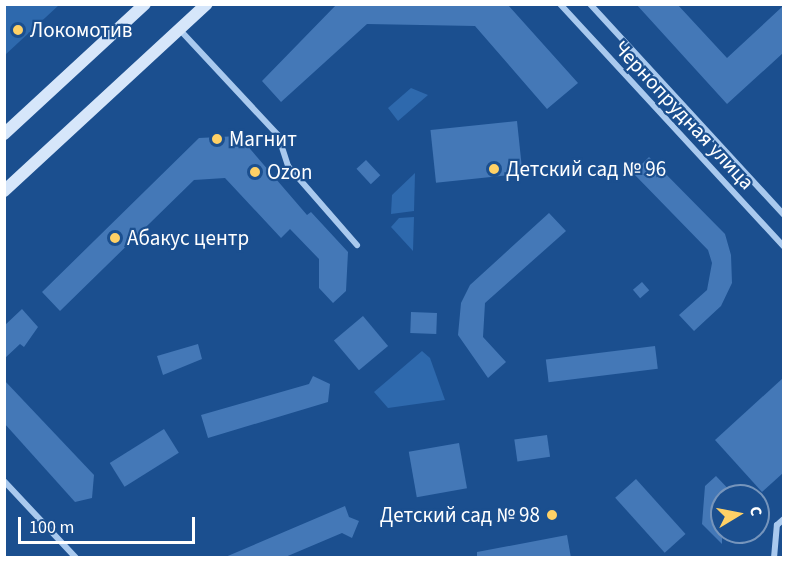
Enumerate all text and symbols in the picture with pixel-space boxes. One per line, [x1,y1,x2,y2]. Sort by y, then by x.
place label: Локомотив [30,17,133,43]
marker: Локомотив [11,23,25,37]
street label: Чернопрудная улица [609,35,759,195]
place label: Магнит [229,126,297,152]
marker: Магнит [210,132,224,146]
place label: Детский сад № 96 [506,156,666,182]
place label: Ozon [267,159,312,185]
marker: Детский сад № 96 [487,162,501,176]
marker: Ozon [248,165,262,179]
place label: Абакус центр [127,225,249,251]
marker: Абакус центр [108,231,122,245]
north arrow [710,484,770,544]
place label: Детский сад № 98 [380,502,540,528]
scale bar [21,505,198,543]
text: С [744,505,767,518]
marker: Детский сад № 98 [545,508,559,522]
text: 100 m [29,515,74,540]

